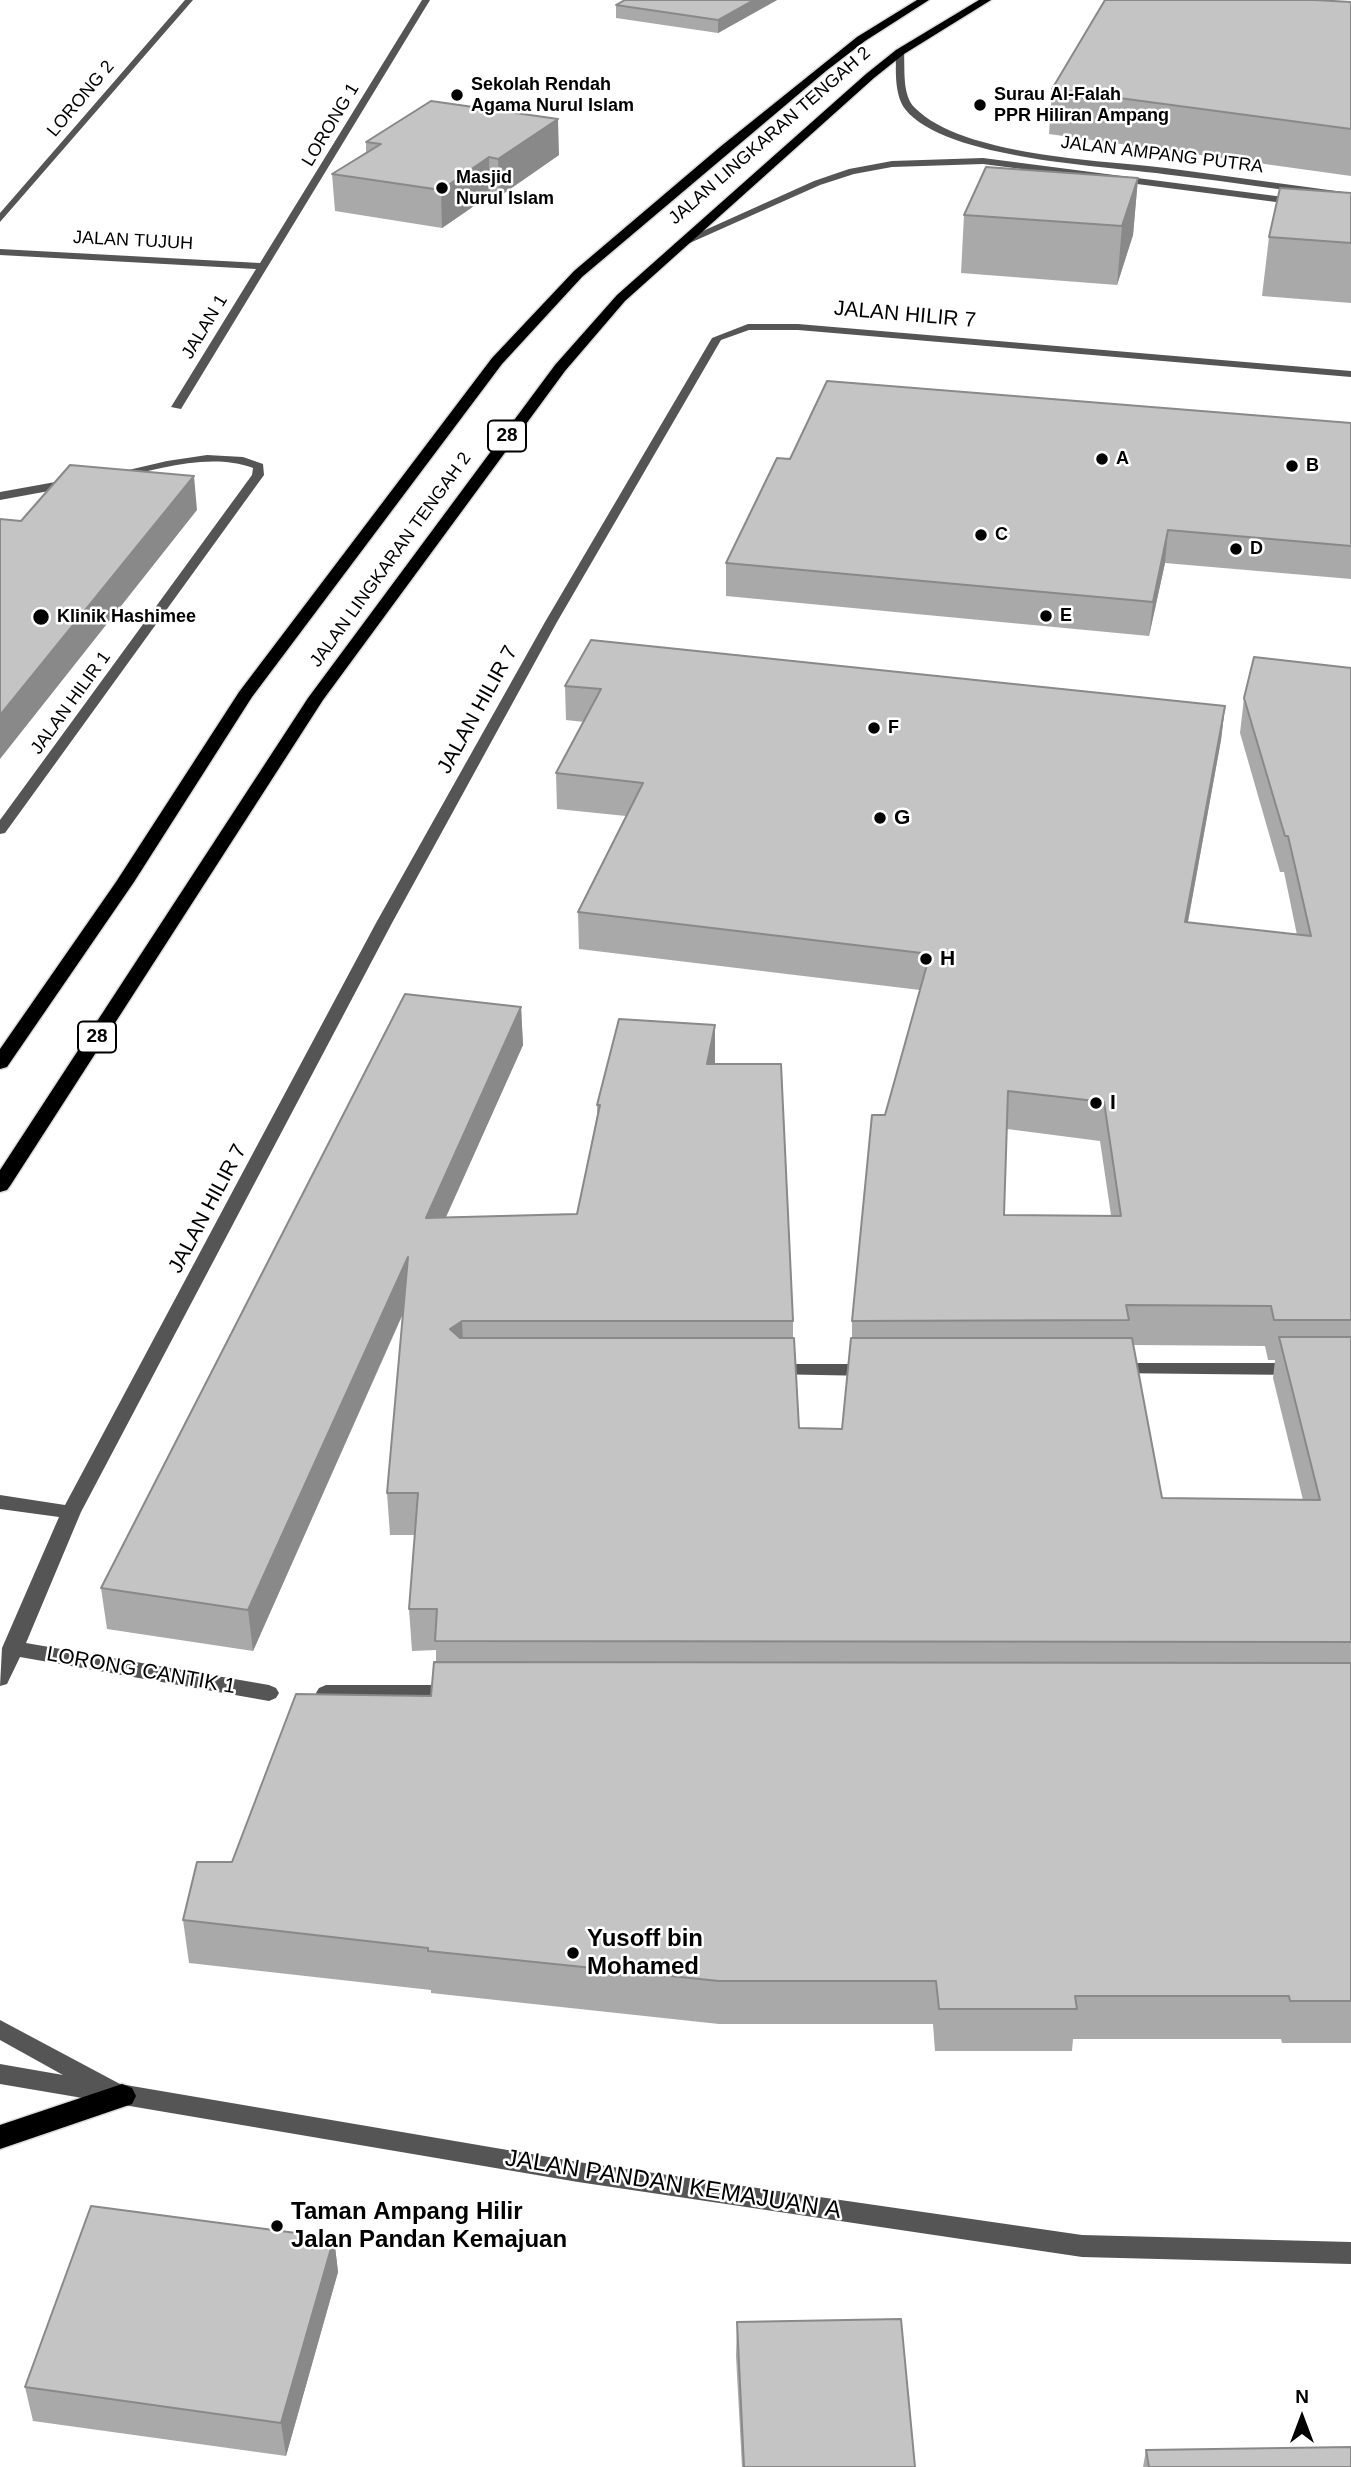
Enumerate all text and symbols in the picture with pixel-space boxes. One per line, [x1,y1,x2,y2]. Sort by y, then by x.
street label: JALAN LINGKARAN TENGAH 2 [665,43,875,229]
street label: LORONG 2 [43,56,119,142]
place label: Sekolah Rendah Agama Nurul Islam [471,74,634,116]
street label: LORONG 1 [298,80,364,170]
place label: Surau Al-Falah PPR Hiliran Ampang [994,84,1169,126]
marker: Sekolah Rendah Agama Nurul Islam [449,87,465,103]
marker: Surau Al-Falah PPR Hiliran Ampang [972,97,988,113]
street label: JALAN AMPANG PUTRA [1060,132,1264,178]
place label: Masjid Nurul Islam [456,167,554,210]
marker: Masjid Nurul Islam [434,180,450,196]
street label: JALAN TUJUH [73,227,193,255]
street label: JALAN 1 [177,291,233,363]
street label: JALAN HILIR 7 [833,296,977,334]
road number: 28 [488,420,526,452]
street label: JALAN LINGKARAN TENGAH 2 [306,448,476,672]
place label: A [1116,448,1129,470]
marker: A [1094,451,1110,467]
place label: B [1306,455,1319,477]
marker: B [1284,458,1300,474]
place label: C [995,524,1008,546]
marker: C [973,527,989,543]
place label: D [1250,538,1263,560]
marker: D [1228,541,1244,557]
place label: E [1060,605,1072,627]
place label: Klinik Hashimee [57,606,196,628]
marker: Klinik Hashimee [31,607,51,627]
marker: E [1038,608,1054,624]
street label: JALAN HILIR 7 [432,642,524,778]
street label: JALAN HILIR 1 [26,647,116,759]
place label: F [888,717,899,739]
marker: F [866,720,882,736]
place label: G [894,805,910,831]
marker: G [872,810,888,826]
place label: H [940,946,955,972]
marker: H [918,951,934,967]
road number: 28 [78,1021,116,1052]
place label: I [1110,1090,1116,1116]
marker: I [1088,1095,1104,1111]
street label: JALAN HILIR 7 [163,1140,253,1278]
street label: LORONG CANTIK 1 [45,1642,237,1700]
place label: Yusoff bin Mohamed [587,1925,703,1981]
marker: Yusoff bin Mohamed [565,1945,581,1961]
street label: JALAN PANDAN KEMAJUAN A [503,2144,843,2226]
place label: Taman Ampang Hilir Jalan Pandan Kemajuan [291,2198,567,2254]
marker: Taman Ampang Hilir Jalan Pandan Kemajuan [269,2218,285,2234]
north arrow [1267,2383,1337,2453]
text: N [1295,2386,1309,2407]

